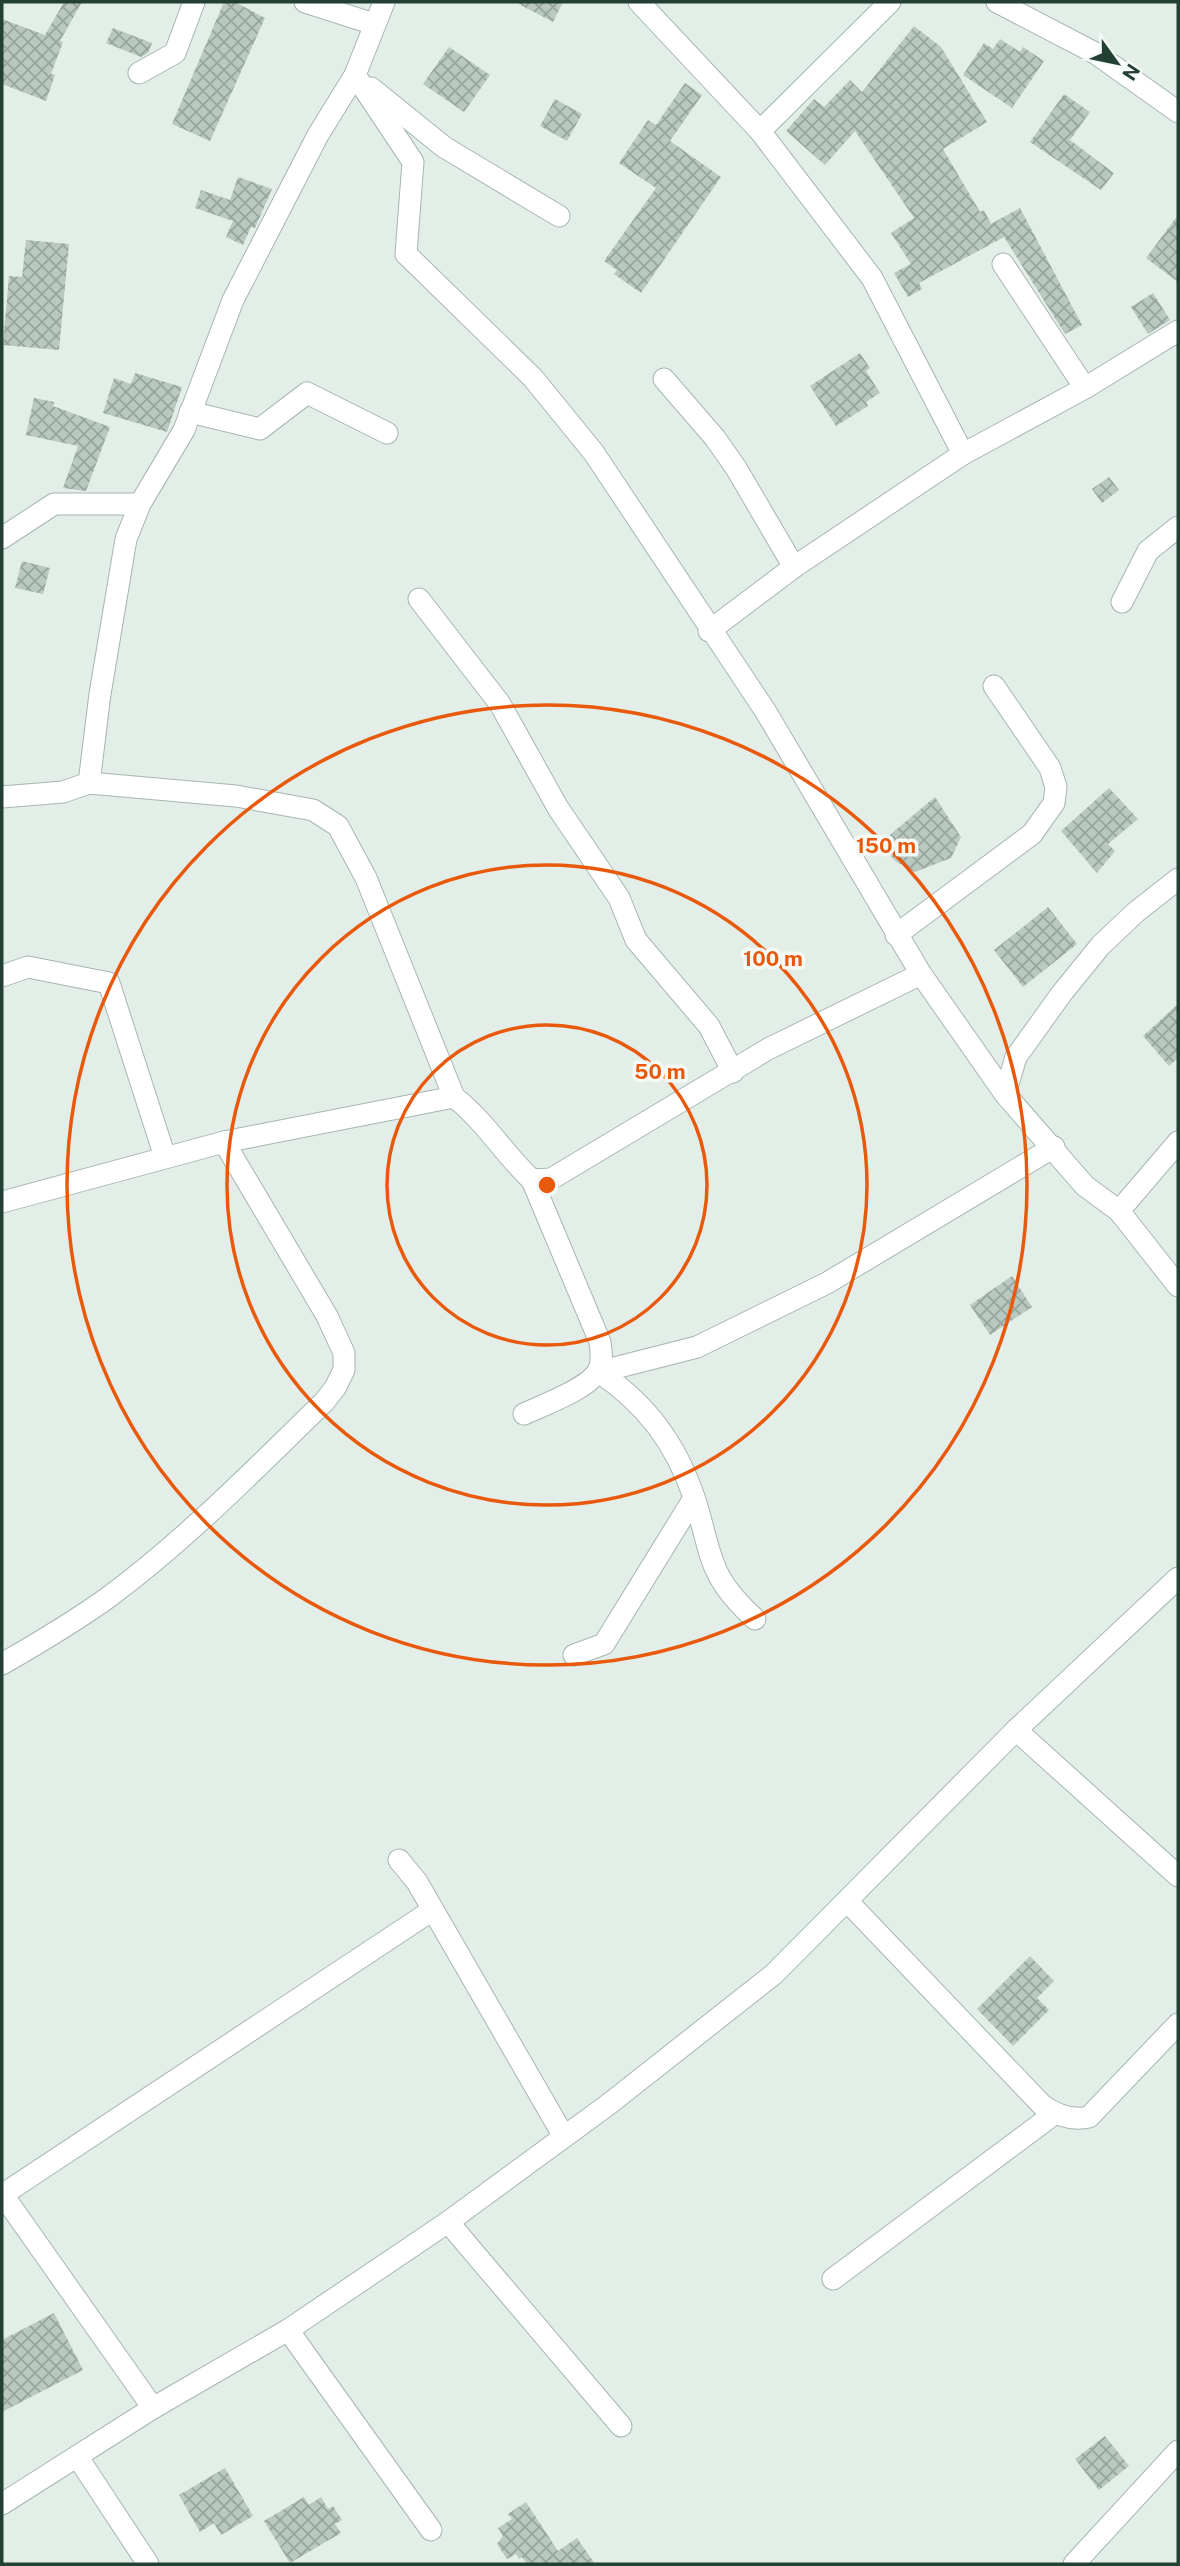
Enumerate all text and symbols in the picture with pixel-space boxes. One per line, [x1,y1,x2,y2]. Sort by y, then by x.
north arrow [1082,28,1152,98]
text: N [1118,60,1145,84]
text: 150 m [856,833,916,858]
text: 100 m [743,946,803,971]
text: 50 m [634,1059,686,1084]
centre of rings [535,1173,559,1197]

